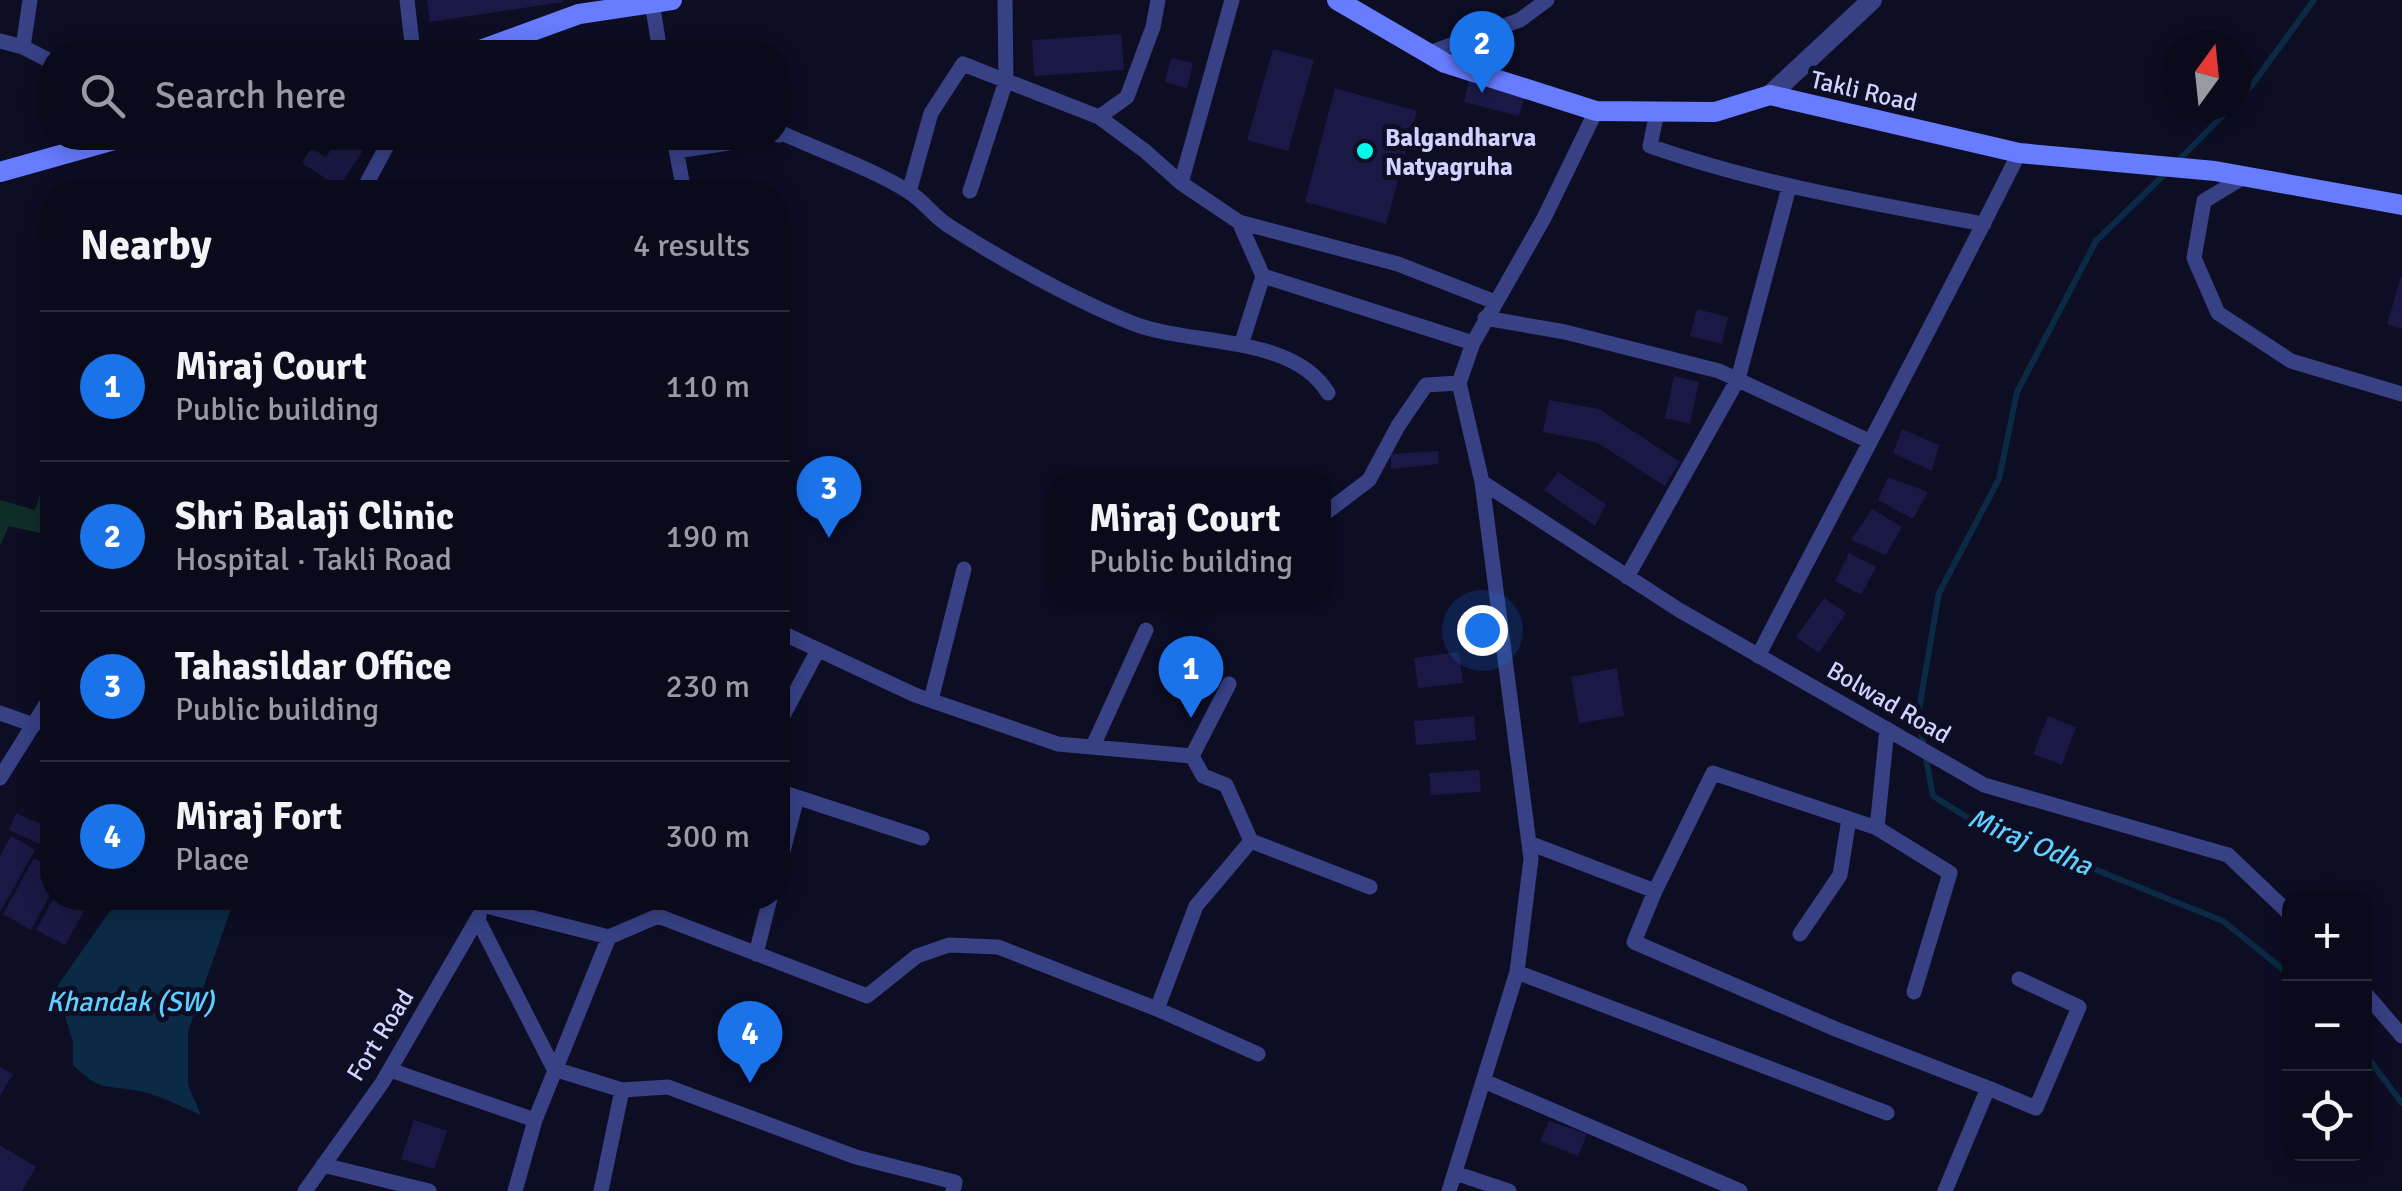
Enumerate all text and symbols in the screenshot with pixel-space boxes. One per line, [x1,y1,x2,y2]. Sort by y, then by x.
pin: 2 [1450,11,1514,93]
north arrow [2162,30,2252,120]
search box [40,40,790,150]
street label: Takli Road [1808,64,1920,118]
icon: search [75,68,130,123]
text: Search here [155,72,347,119]
place label: Balgandharva Natyagruha [1385,122,1536,182]
marker: Balgandharva Natyagruha [1354,140,1376,162]
text: Nearby [80,220,212,271]
text: 4 results [633,226,750,265]
text: Miraj Court [175,343,367,390]
text: 1 [104,367,121,406]
text: 110 m [666,367,750,406]
text: Public building [175,390,379,429]
pin: 3 [796,456,862,538]
popup [1051,473,1331,603]
text: Shri Balaji Clinic [175,493,454,540]
text: Miraj Court [1089,495,1281,542]
text: 2 [104,517,121,556]
text: 190 m [666,517,750,556]
text: Hospital · Takli Road [175,540,452,579]
text: Public building [1089,542,1293,581]
your location [1457,605,1508,656]
pin: 1 [1158,636,1224,718]
text: Tahasildar Office [175,643,452,690]
street label: Bolwad Road [1822,654,1956,750]
text: 3 [104,667,121,706]
text: 230 m [666,667,750,706]
text: Public building [175,690,379,729]
text: Miraj Fort [175,793,342,840]
water label: Miraj Odha [1963,801,2098,884]
text: 4 [104,817,121,856]
text: 300 m [666,817,750,856]
text: Place [175,840,250,879]
map controls [2282,891,2372,1161]
button: + [2282,891,2372,981]
button: − [2282,981,2372,1071]
street label: Fort Road [340,983,420,1087]
water label: Khandak (SW) [46,985,216,1019]
pin: 4 [718,1000,782,1083]
button: locate [2282,1071,2372,1161]

